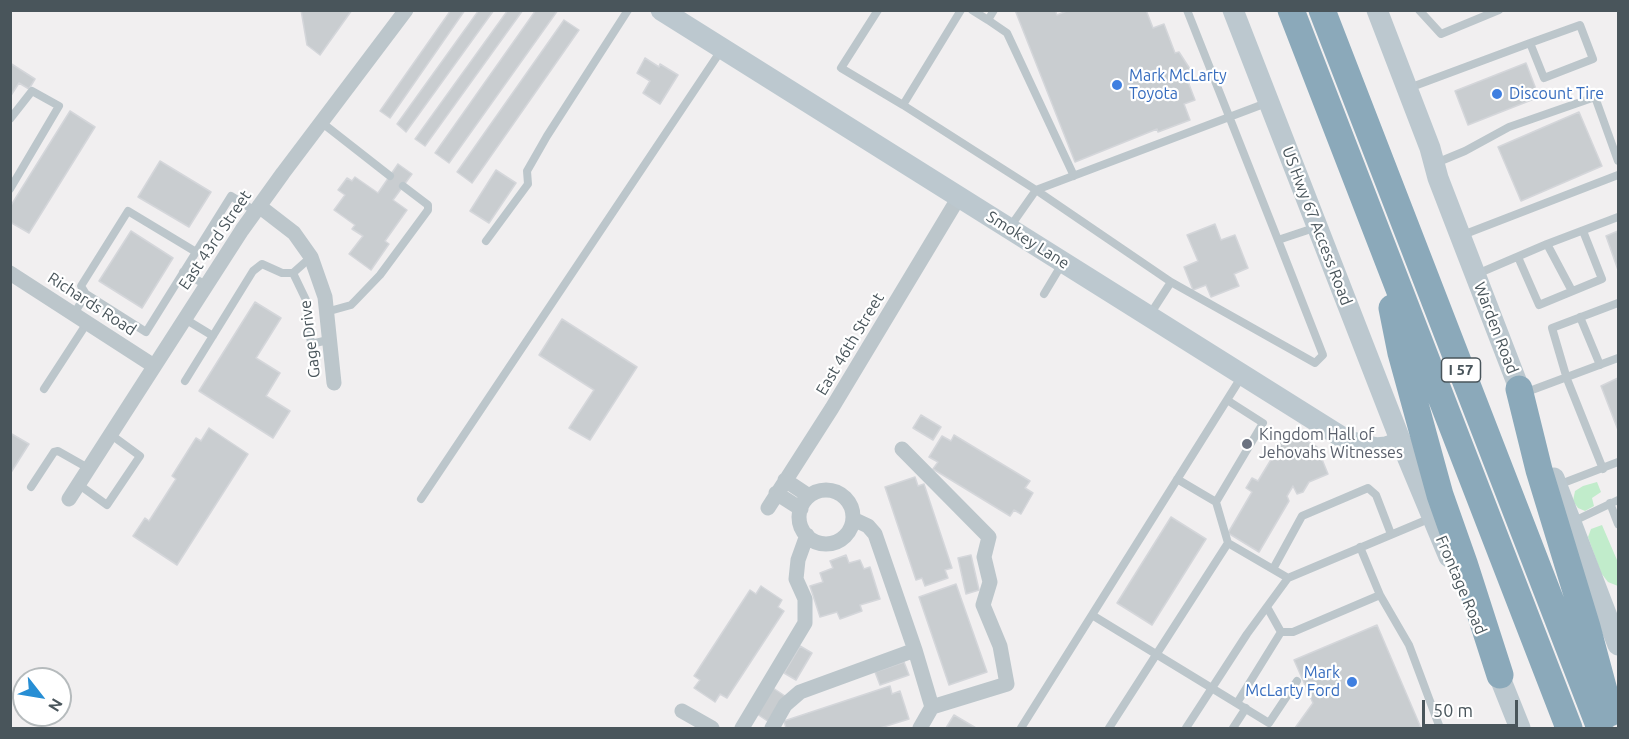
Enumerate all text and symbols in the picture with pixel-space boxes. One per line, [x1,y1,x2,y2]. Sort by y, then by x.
place label: Mark McLarty Toyota [1129,66,1227,104]
marker: Mark McLarty Toyota [1110,78,1124,92]
place label: Discount Tire [1509,84,1604,104]
marker: Discount Tire [1490,87,1504,101]
street label: US Hwy 67 Access Road [1278,144,1356,308]
street label: East 43rd Street [175,187,255,293]
street label: Smokey Lane [983,207,1073,273]
street label: Richards Road [44,268,140,340]
street label: Warden Road [1470,279,1522,377]
street label: East 46th Street [812,289,888,399]
street label: Gage Drive [296,299,324,379]
road number: I 57 [1442,358,1480,382]
place label: Kingdom Hall of Jehovahs Witnesses [1259,425,1403,463]
marker: Kingdom Hall of Jehovahs Witnesses [1240,437,1254,451]
street label: Frontage Road [1432,533,1490,637]
place label: Mark McLarty Ford [1245,663,1340,701]
north arrow [12,667,72,727]
marker: Mark McLarty Ford [1345,675,1359,689]
scale bar [1425,688,1521,726]
text: N [45,695,67,715]
text: 50 m [1433,700,1473,720]

